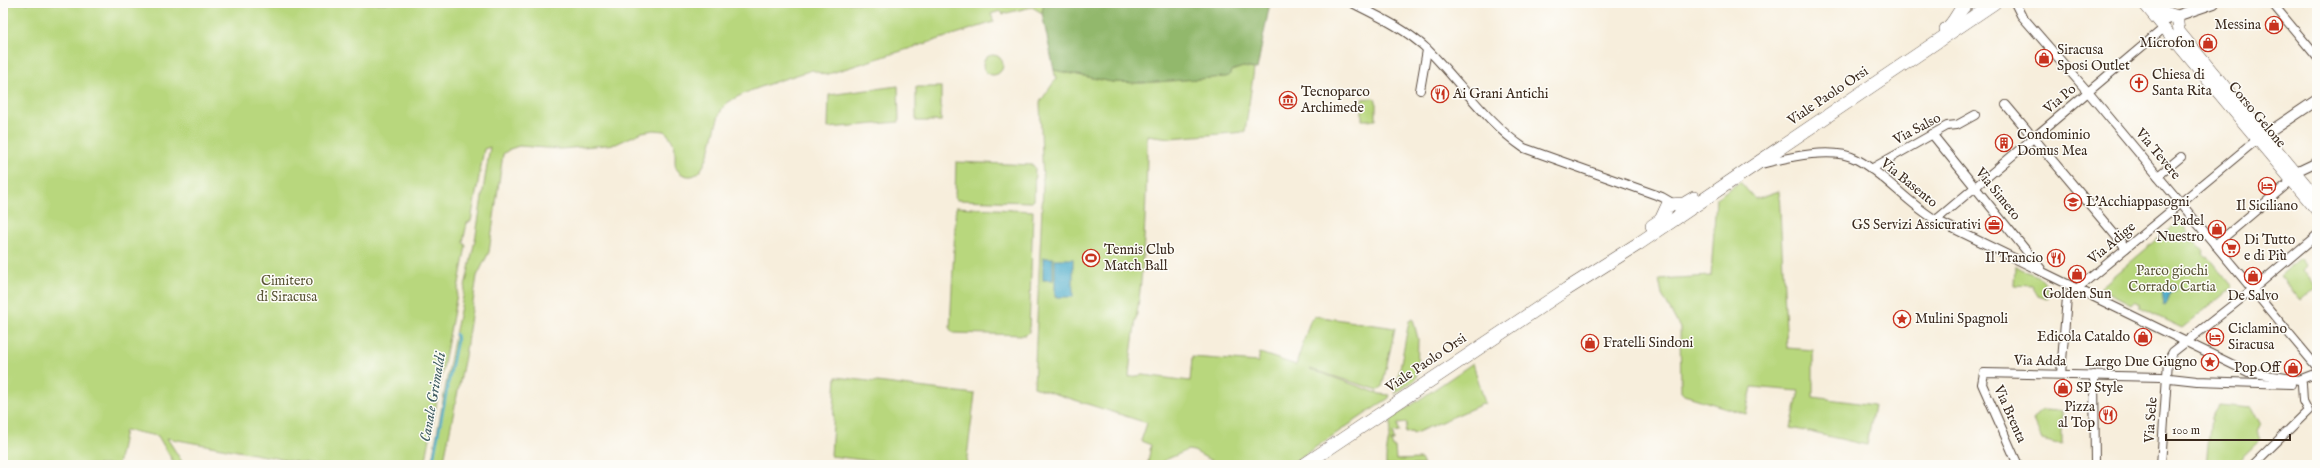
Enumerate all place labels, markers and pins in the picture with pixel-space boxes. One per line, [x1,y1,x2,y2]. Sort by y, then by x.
shop icon: Messina [2264,15,2284,35]
place label: Messina [2214,16,2262,34]
shop icon: Microfon [2198,33,2218,53]
place label: Microfon [2140,34,2196,52]
place label: Siracusa Sposi Outlet [2057,41,2130,75]
shop icon: Siracusa Sposi Outlet [2034,48,2054,68]
place label: Chiesa di Santa Rita [2152,66,2213,100]
church icon: Chiesa di Santa Rita [2129,73,2149,93]
place label: Tecnoparco Archimede [1300,83,1370,117]
restaurant icon: Ai Grani Antichi [1430,84,1450,104]
place label: Ai Grani Antichi [1452,85,1549,103]
museum icon: Tecnoparco Archimede [1278,90,1298,110]
place label: Condominio Domus Mea [2017,126,2091,160]
building icon: Condominio Domus Mea [1994,133,2014,153]
hotel icon: Il Siciliano [2257,176,2277,196]
school or university icon: L'Acchiappasogni [2063,192,2083,212]
place label: L'Acchiappasogni [2086,193,2190,211]
place label: Il Siciliano [2236,197,2299,215]
place label: Padel Nuestro [2156,212,2204,246]
office icon: GS Servizi Assicurativi [1984,215,2004,235]
place label: GS Servizi Assicurativi [1852,216,1981,234]
shop icon: Padel Nuestro [2207,219,2227,239]
place label: Di Tutto e di Più [2244,231,2296,265]
supermarket icon: Di Tutto e di Più [2221,238,2241,258]
place label: Tennis Club Match Ball [1104,241,1175,275]
sports icon: Tennis Club Match Ball [1081,248,1101,268]
restaurant icon: Il Trancio [2046,248,2066,268]
place label: Il Trancio [1985,249,2043,267]
shop icon: Golden Sun [2067,264,2087,284]
shop icon: De Salvo [2243,266,2263,286]
place label: Golden Sun [2043,285,2112,303]
place label: De Salvo [2227,287,2279,305]
place icon: Mulini Spagnoli [1892,309,1912,329]
place label: Mulini Spagnoli [1915,310,2008,328]
place label: Ciclamino Siracusa [2228,320,2288,354]
shop icon: Edicola Cataldo [2133,327,2153,347]
hotel icon: Ciclamino Siracusa [2205,327,2225,347]
place label: Edicola Cataldo [2037,328,2130,346]
shop icon: Fratelli Sindoni [1580,333,1600,353]
place label: Fratelli Sindoni [1603,334,1693,352]
place icon: Largo Due Giugno [2200,352,2220,372]
place label: Largo Due Giugno [2085,353,2197,371]
shop icon: Pop Off [2283,358,2303,378]
place label: Pop Off [2234,359,2282,377]
shop icon: SP Style [2053,378,2073,398]
place label: SP Style [2076,379,2124,397]
place label: Pizza al Top [2058,398,2096,432]
restaurant icon: Pizza al Top [2098,405,2118,425]

